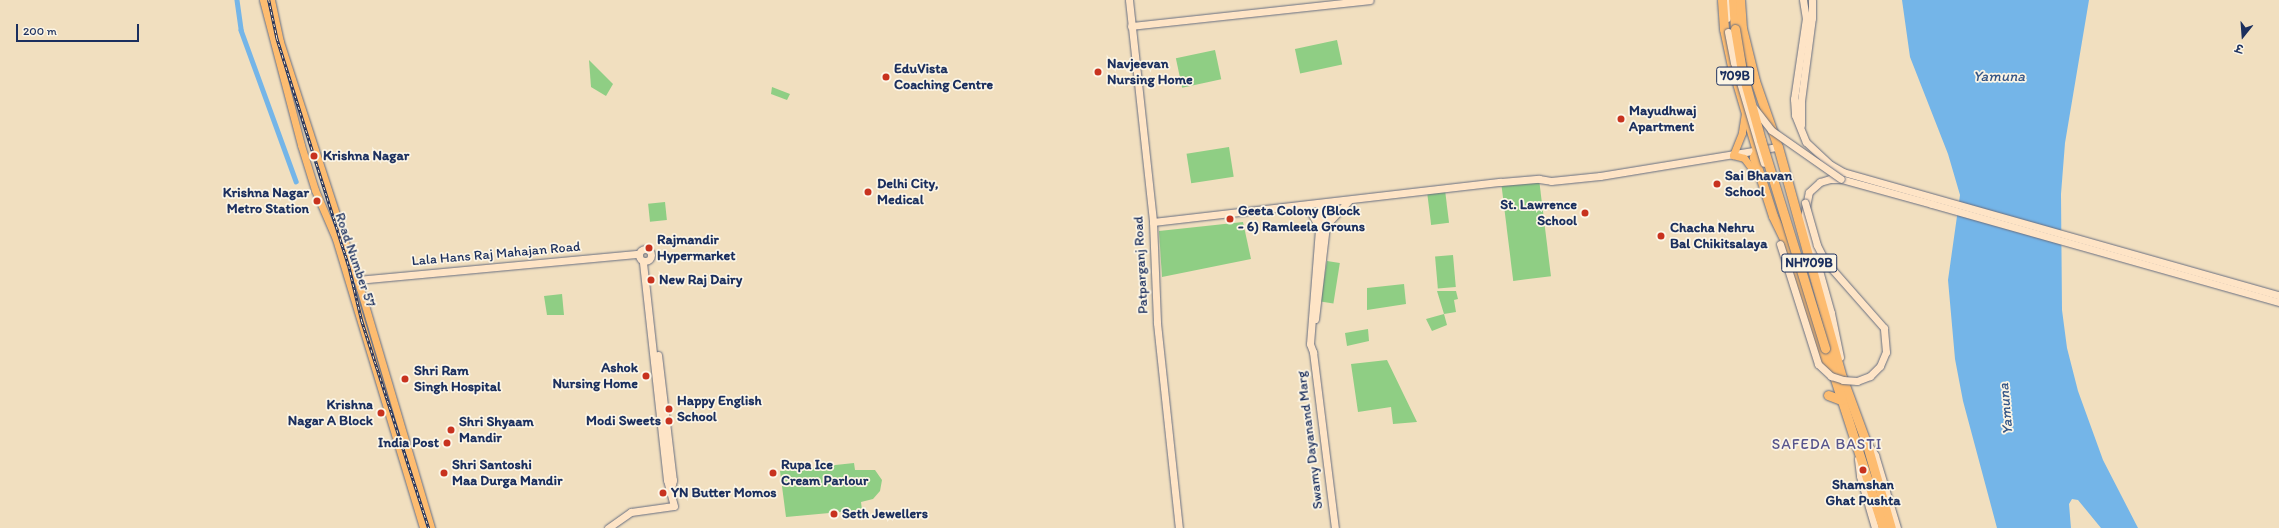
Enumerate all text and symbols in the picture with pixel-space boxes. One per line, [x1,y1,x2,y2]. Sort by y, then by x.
scale bar [18,16,141,42]
north arrow [2223,16,2263,56]
text: 200 m [23,24,57,38]
text: उ [2234,41,2245,55]
place label: Navjeevan Nursing Home [1107,56,1193,88]
place label: EduVista Coaching Centre [894,61,994,94]
road number: 709B [1716,65,1754,87]
marker: Navjeevan Nursing Home [1092,66,1104,78]
water label: Yamuna [1973,68,2025,86]
marker: EduVista Coaching Centre [881,72,891,82]
place label: Mayudhwaj Apartment [1629,103,1697,136]
marker: Mayudhwaj Apartment [1616,114,1626,124]
place label: Krishna Nagar [323,148,409,164]
marker: Krishna Nagar [308,150,320,162]
place label: Sai Bhavan School [1725,168,1792,200]
place label: Delhi City, Medical [877,176,939,208]
marker: Sai Bhavan School [1712,179,1722,189]
place label: Krishna Nagar Metro Station [223,185,309,218]
marker: Delhi City, Medical [862,186,874,198]
marker: Krishna Nagar Metro Station [312,196,322,206]
place label: St. Lawrence School [1500,197,1577,230]
place label: Geeta Colony (Block - 6) Ramleela Grouns [1238,203,1365,236]
marker: St. Lawrence School [1580,208,1590,218]
street label: Road Number 57 [331,210,379,310]
marker: Geeta Colony (Block - 6) Ramleela Grouns [1225,214,1235,224]
street label: Patparganj Road [1130,216,1152,314]
place label: Chacha Nehru Bal Chikitsalaya [1670,220,1768,252]
marker: Chacha Nehru Bal Chikitsalaya [1655,230,1667,242]
place label: Rajmandir Hypermarket [657,232,736,264]
street label: Lala Hans Raj Mahajan Road [411,238,581,270]
marker: Rajmandir Hypermarket [644,243,654,253]
road number: NH709B [1781,252,1837,274]
place label: New Raj Dairy [659,272,742,288]
marker: New Raj Dairy [646,275,656,285]
place label: Ashok Nursing Home [552,360,638,392]
place label: Shri Ram Singh Hospital [414,363,501,396]
street label: Swamy Dayanand Marg [1293,369,1327,511]
marker: Ashok Nursing Home [641,371,651,381]
marker: Shri Ram Singh Hospital [399,373,411,385]
water label: Yamuna [1995,382,2017,436]
place label: Happy English School [677,393,762,426]
place label: Krishna Nagar A Block [288,397,373,430]
marker: Happy English School [664,404,674,414]
marker: Krishna Nagar A Block [376,408,386,418]
place label: Modi Sweets [586,413,661,429]
place label: Shri Shyaam Mandir [459,414,534,446]
marker: Modi Sweets [664,416,674,426]
marker: Shri Shyaam Mandir [446,425,456,435]
place label: India Post [379,435,439,451]
district label: SAFEDA BASTI [1772,436,1882,454]
marker: India Post [442,438,452,448]
place label: Shri Santoshi Maa Durga Mandir [452,457,563,490]
place label: Rupa Ice Cream Parlour [781,457,868,490]
marker: Shamshan Ghat Pushta [1858,465,1868,475]
marker: Shri Santoshi Maa Durga Mandir [439,468,449,478]
marker: Rupa Ice Cream Parlour [768,468,778,478]
place label: Shamshan Ghat Pushta [1826,477,1900,510]
place label: YN Butter Momos [671,485,777,501]
marker: YN Butter Momos [658,488,668,498]
place label: Seth Jewellers [842,506,928,522]
marker: Seth Jewellers [829,509,839,519]

